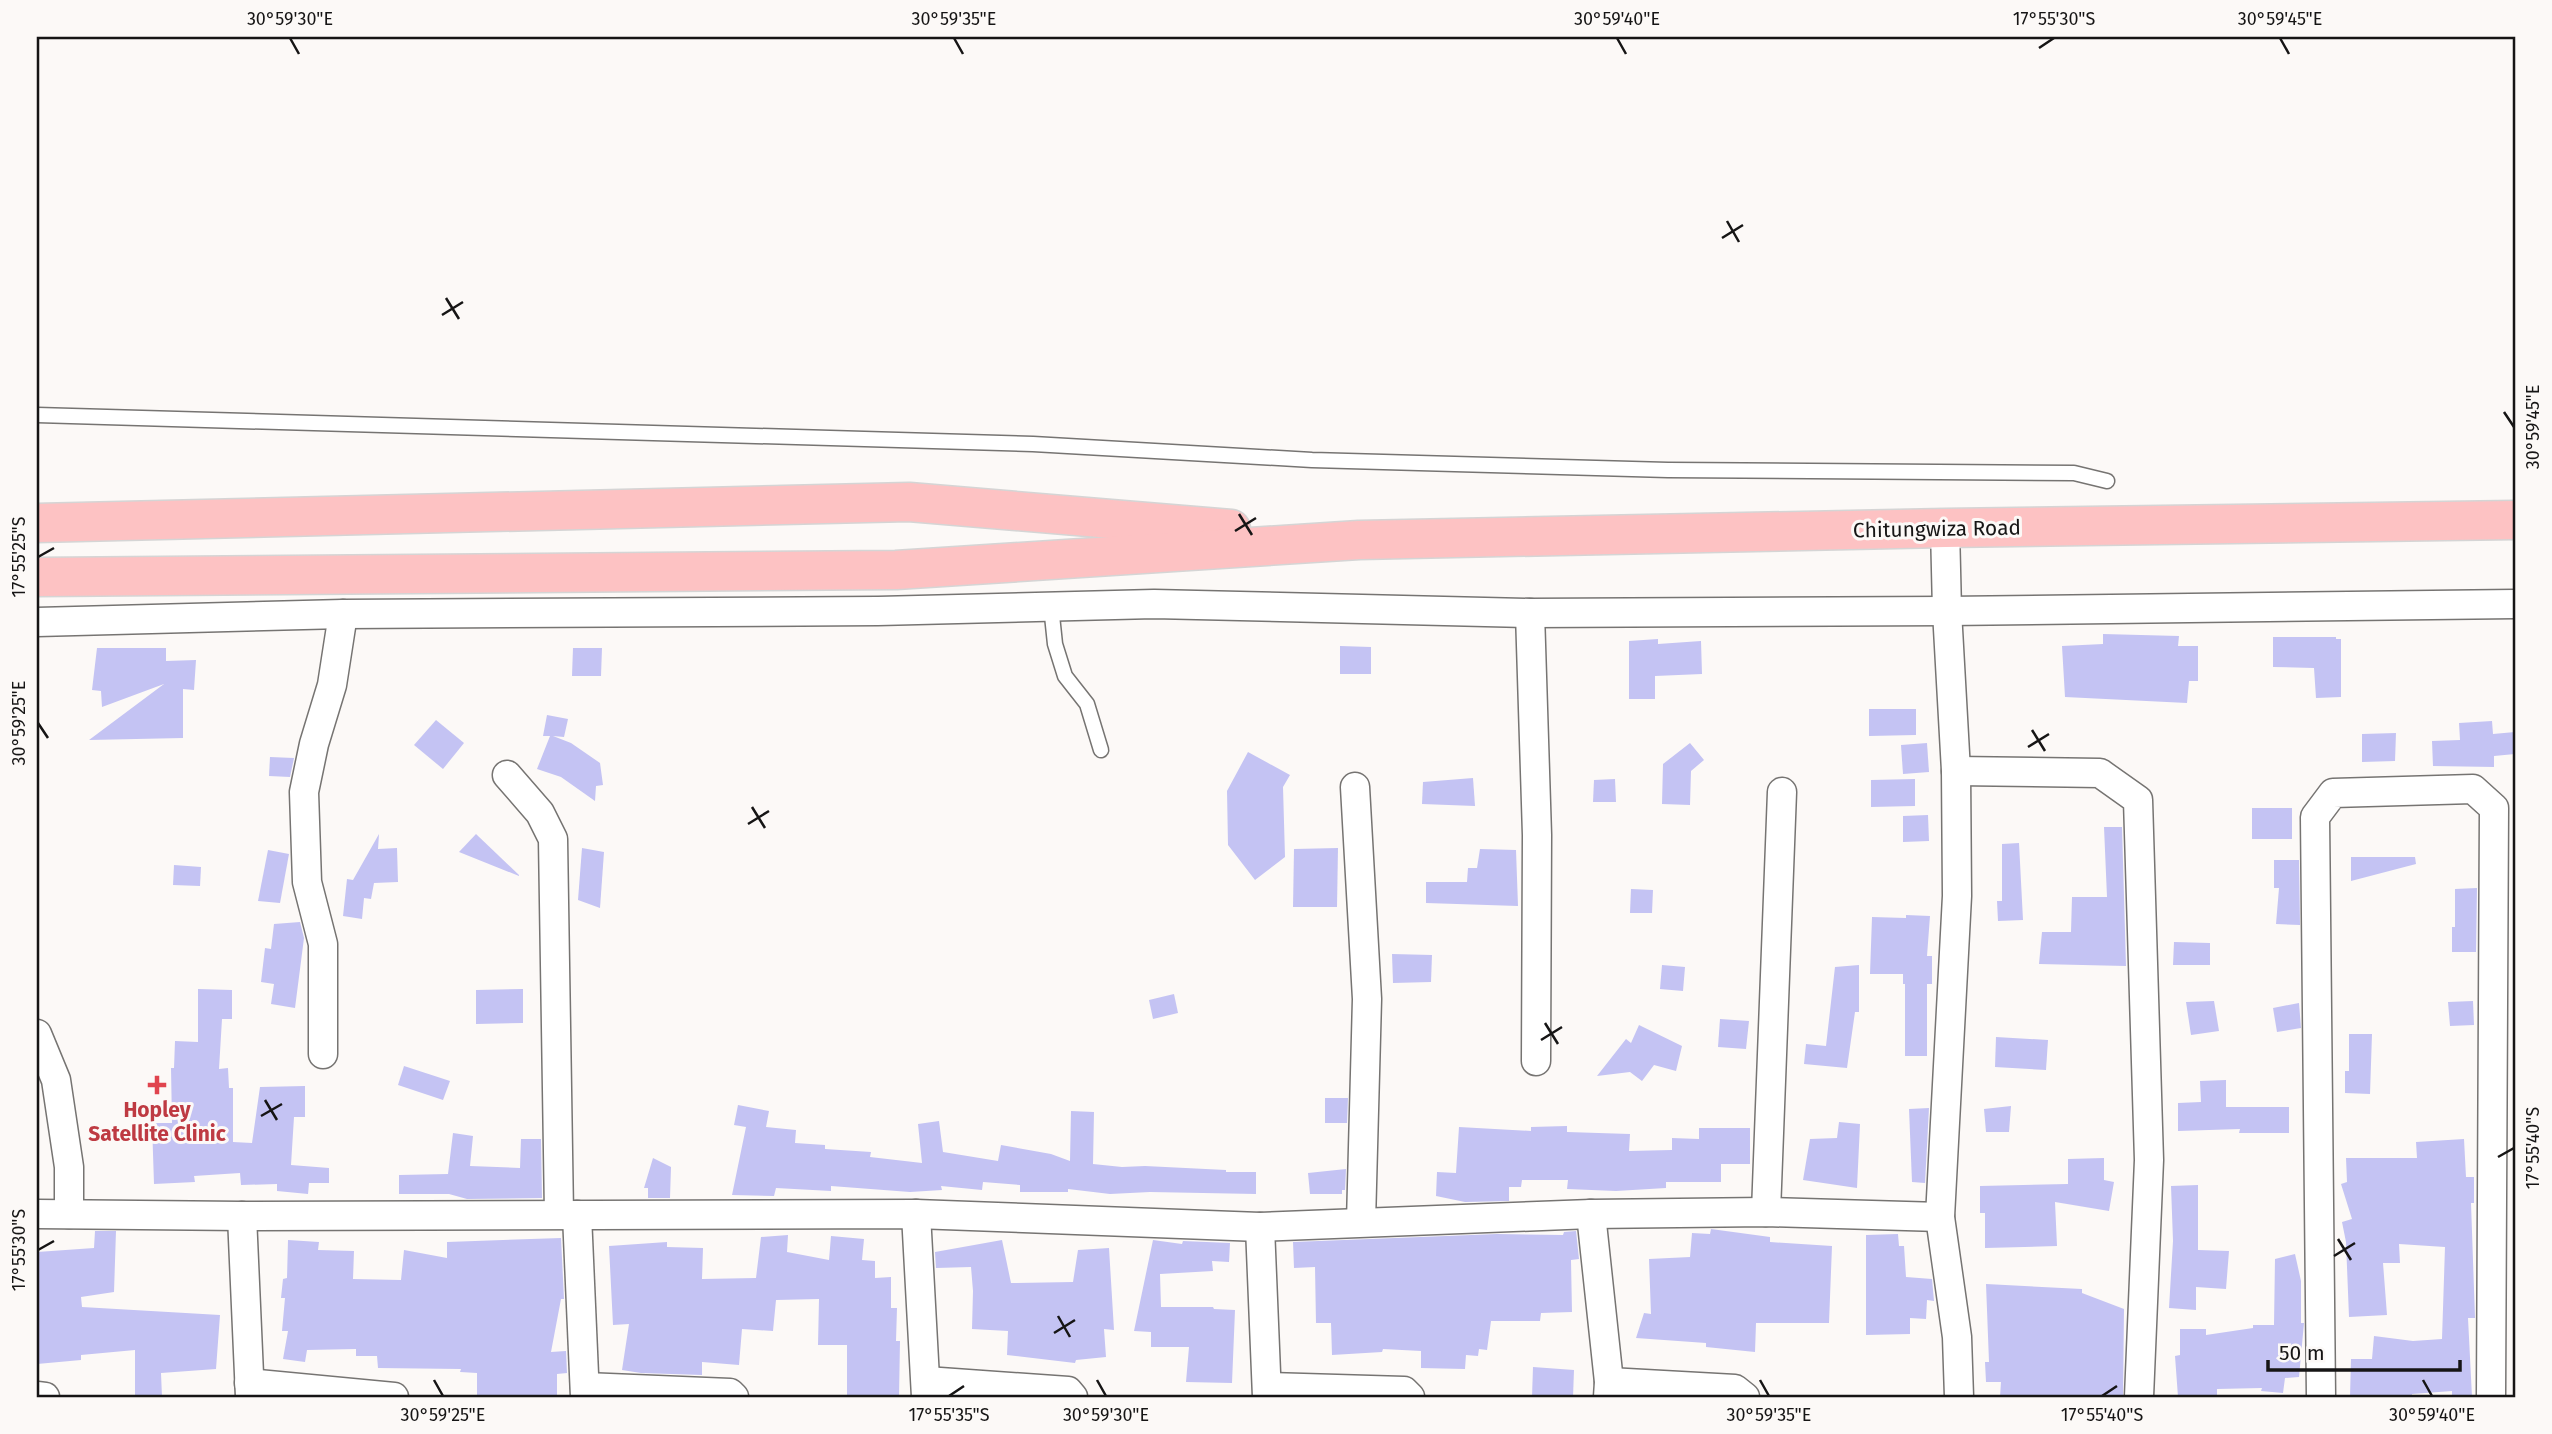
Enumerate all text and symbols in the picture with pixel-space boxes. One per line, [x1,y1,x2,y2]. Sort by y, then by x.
text: 30°59'30"E [247,8,333,30]
text: 30°59'35"E [912,8,996,30]
text: 30°59'40"E [1574,8,1660,30]
text: 17°55'30"S [2013,8,2095,30]
text: 30°59'45"E [2238,8,2322,30]
text: 30°59'45"E [2522,385,2544,469]
street label: Chitungwiza Road [1853,515,2021,543]
text: 17°55'25"S [8,516,30,598]
text: 30°59'25"E [8,681,30,765]
marker: Hopley Satellite Clinic [147,1075,167,1095]
place label: Hopley Satellite Clinic [88,1097,226,1147]
text: 17°55'40"S [2522,1107,2544,1189]
text: 17°55'30"S [8,1209,30,1291]
scale bar [2268,1329,2461,1373]
text: 50 m [2279,1340,2325,1366]
text: 30°59'25"E [401,1404,485,1426]
text: 17°55'35"S [908,1404,990,1426]
text: 30°59'30"E [1063,1404,1149,1426]
text: 30°59'35"E [1727,1404,1811,1426]
text: 17°55'40"S [2061,1404,2143,1426]
text: 30°59'40"E [2389,1404,2475,1426]

